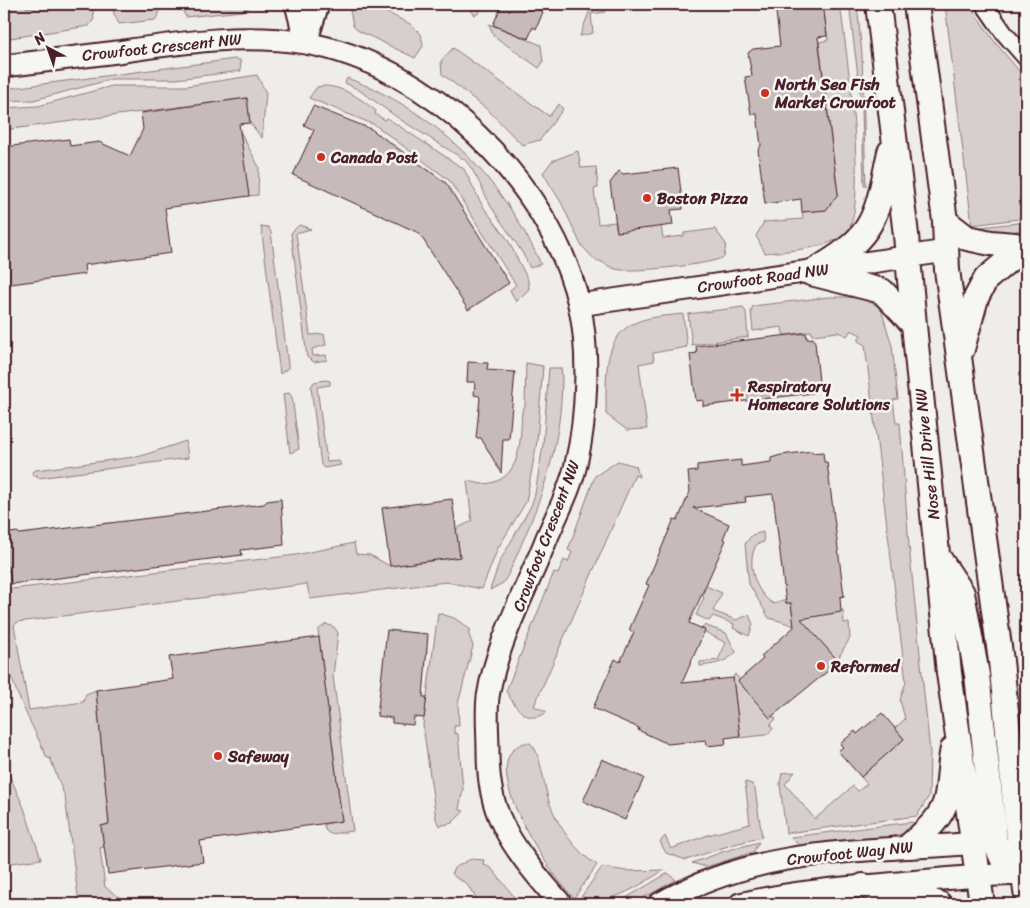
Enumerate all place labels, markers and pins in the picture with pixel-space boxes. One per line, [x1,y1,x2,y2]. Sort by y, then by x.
place label: North Sea Fish Market Crowfoot [774,70,896,117]
marker: North Sea Fish Market Crowfoot [759,87,771,99]
place label: Canada Post [330,143,418,172]
marker: Canada Post [315,151,327,163]
place label: Boston Pizza [657,184,748,213]
marker: Boston Pizza [641,192,653,204]
place label: Respiratory Homecare Solutions [747,372,890,419]
marker: Respiratory Homecare Solutions [730,388,744,402]
place label: Reformed [830,652,901,681]
marker: Reformed [815,660,827,672]
place label: Safeway [227,742,289,771]
marker: Safeway [212,750,224,762]

